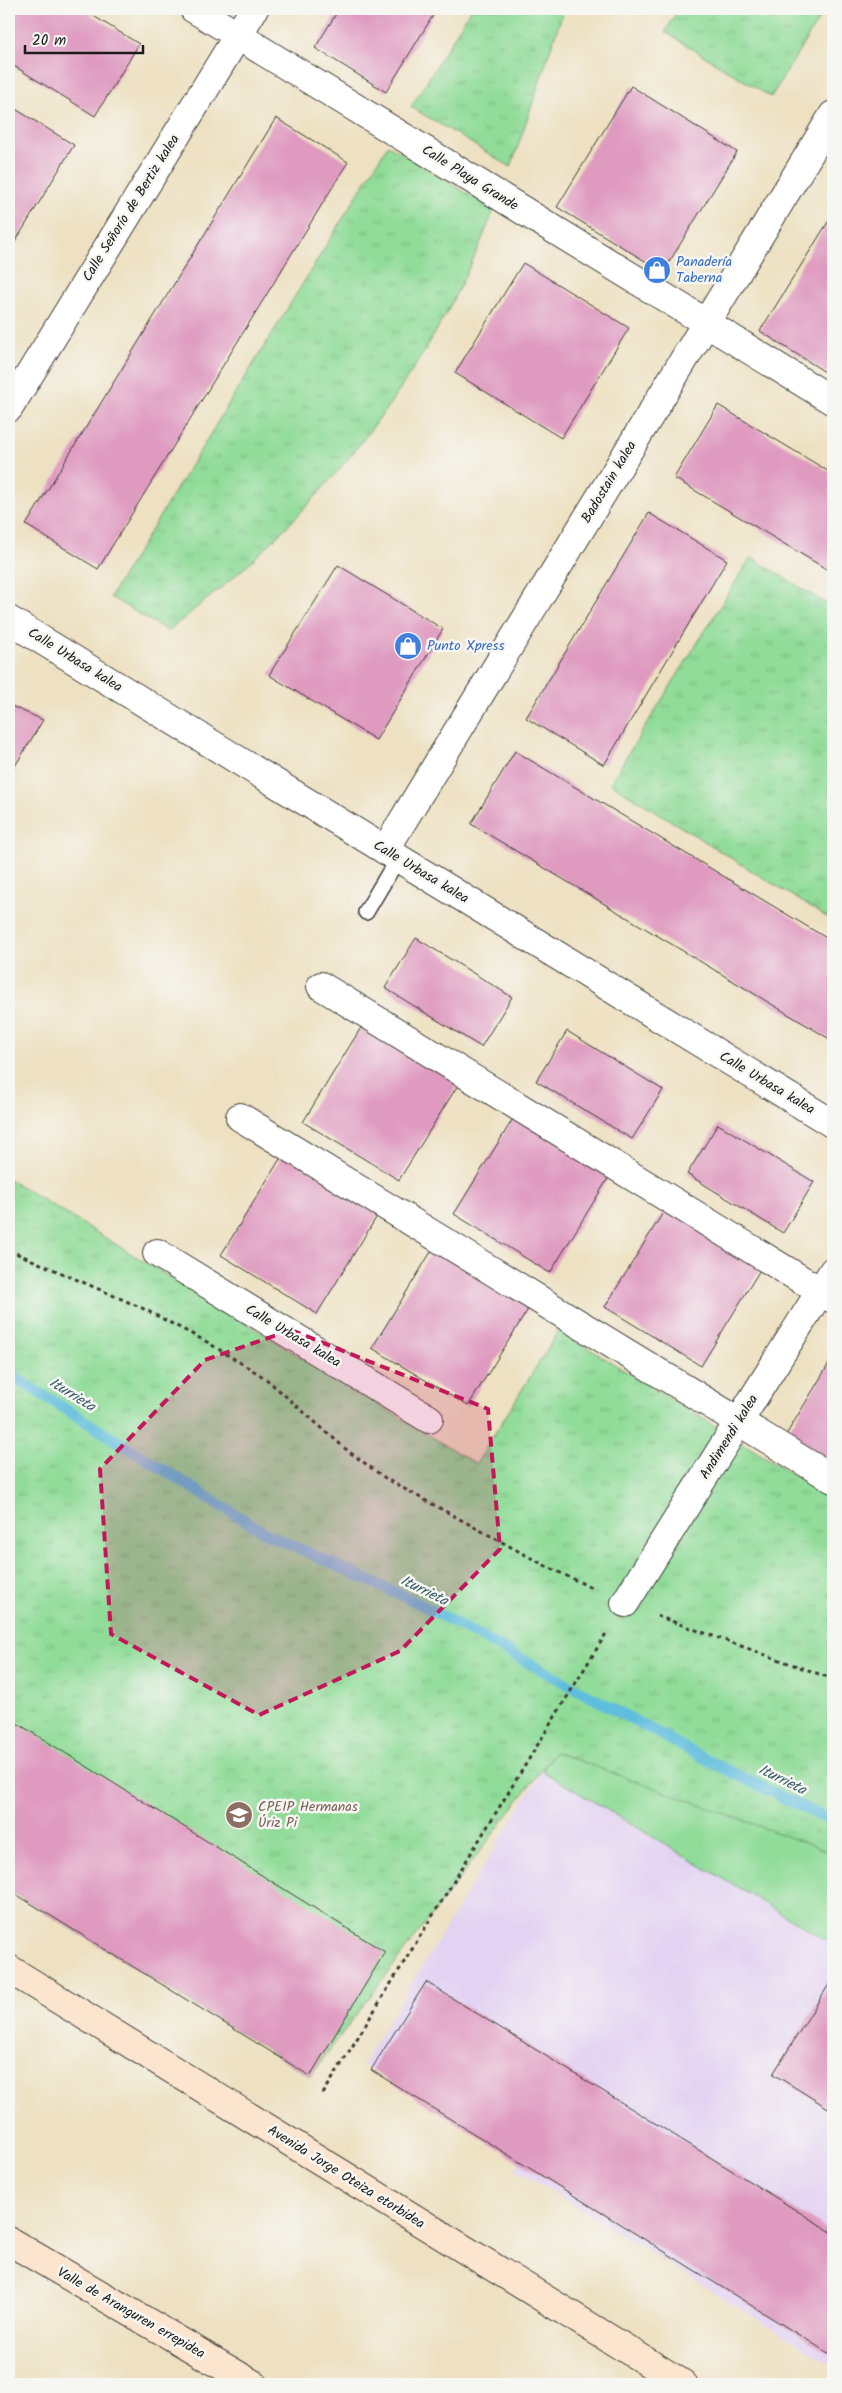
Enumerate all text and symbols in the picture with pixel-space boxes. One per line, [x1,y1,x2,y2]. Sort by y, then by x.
scale bar [25,22,142,54]
text: 20 m [32,29,66,53]
street label: Calle Señorío de Bertiz kalea [77,130,185,286]
street label: Calle Playa Grande [417,139,523,217]
place label: Panadería Taberna [676,251,732,289]
shop icon: Panadería Taberna [642,255,672,285]
street label: Badostain kalea [576,437,642,527]
street label: Calle Urbasa kalea [23,622,127,698]
shop icon: Punto Xpress [393,631,423,661]
place label: Punto Xpress [427,635,504,657]
street label: Calle Urbasa kalea [369,835,473,909]
street label: Calle Urbasa kalea [715,1046,819,1120]
street label: Calle Urbasa kalea [241,1299,345,1373]
water label: Iturrieta [44,1371,101,1419]
street label: Andimendi kalea [694,1390,764,1484]
water label: Iturrieta [396,1569,453,1613]
water label: Iturrieta [754,1758,811,1802]
place label: CPEIP Hermanas Úriz Pi [258,1796,358,1834]
school or university icon: CPEIP Hermanas Úriz Pi [224,1800,254,1830]
street label: Avenida Jorge Oteiza etorbidea [263,2119,429,2235]
street label: Valle de Aranguren errepidea [53,2261,209,2365]

